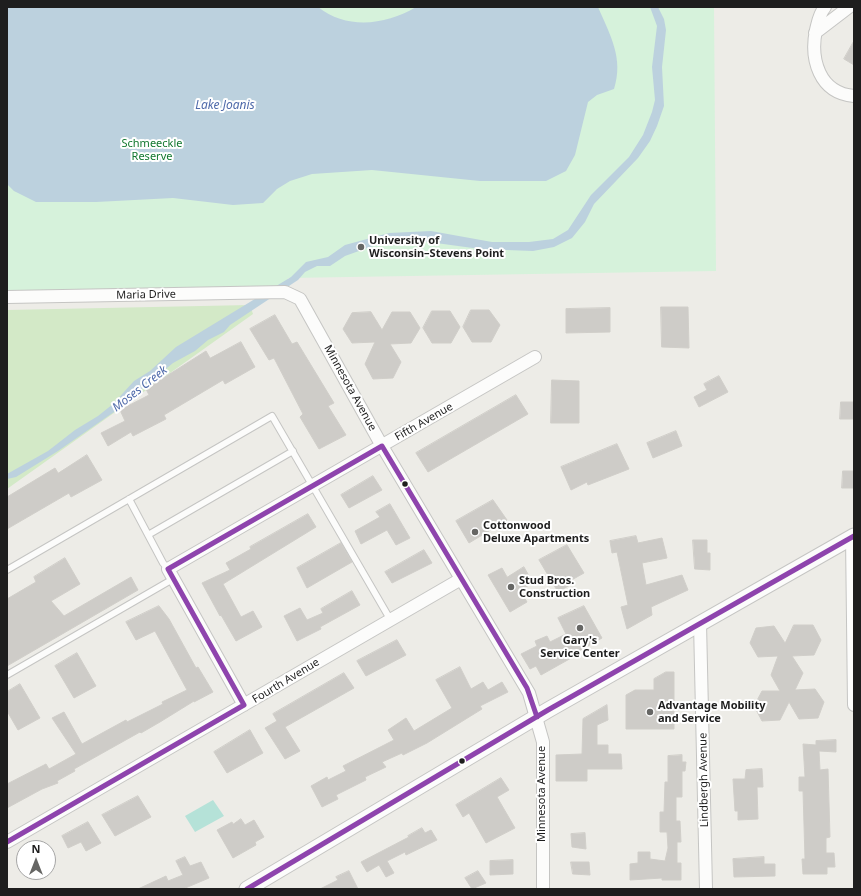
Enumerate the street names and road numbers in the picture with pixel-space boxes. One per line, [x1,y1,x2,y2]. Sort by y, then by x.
street label: Maria Drive [116,288,176,302]
street label: Minnesota Avenue [321,343,379,433]
street label: Fifth Avenue [393,400,455,444]
street label: Fourth Avenue [250,656,322,706]
street label: Lindbergh Avenue [697,733,711,827]
street label: Minnesota Avenue [535,746,549,842]

